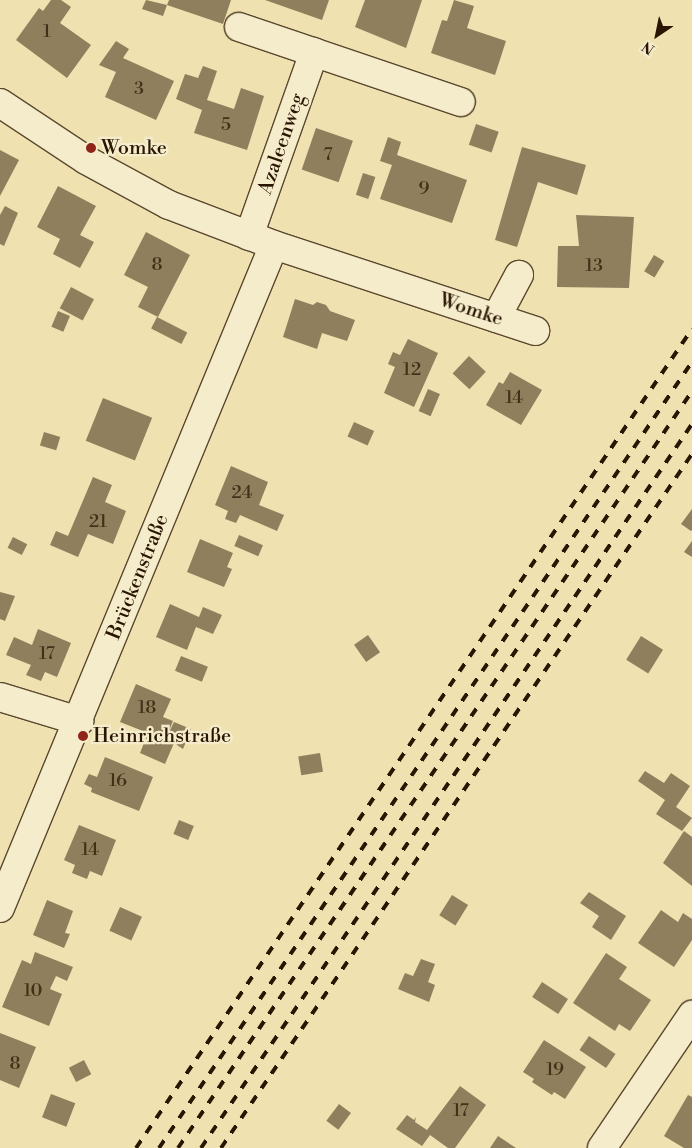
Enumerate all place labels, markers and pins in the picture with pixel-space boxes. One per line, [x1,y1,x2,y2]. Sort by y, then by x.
place label: Womke [101,136,167,160]
marker: Womke [85,142,97,154]
place label: Heinrichstraße [93,724,231,748]
marker: Heinrichstraße [77,730,89,742]

